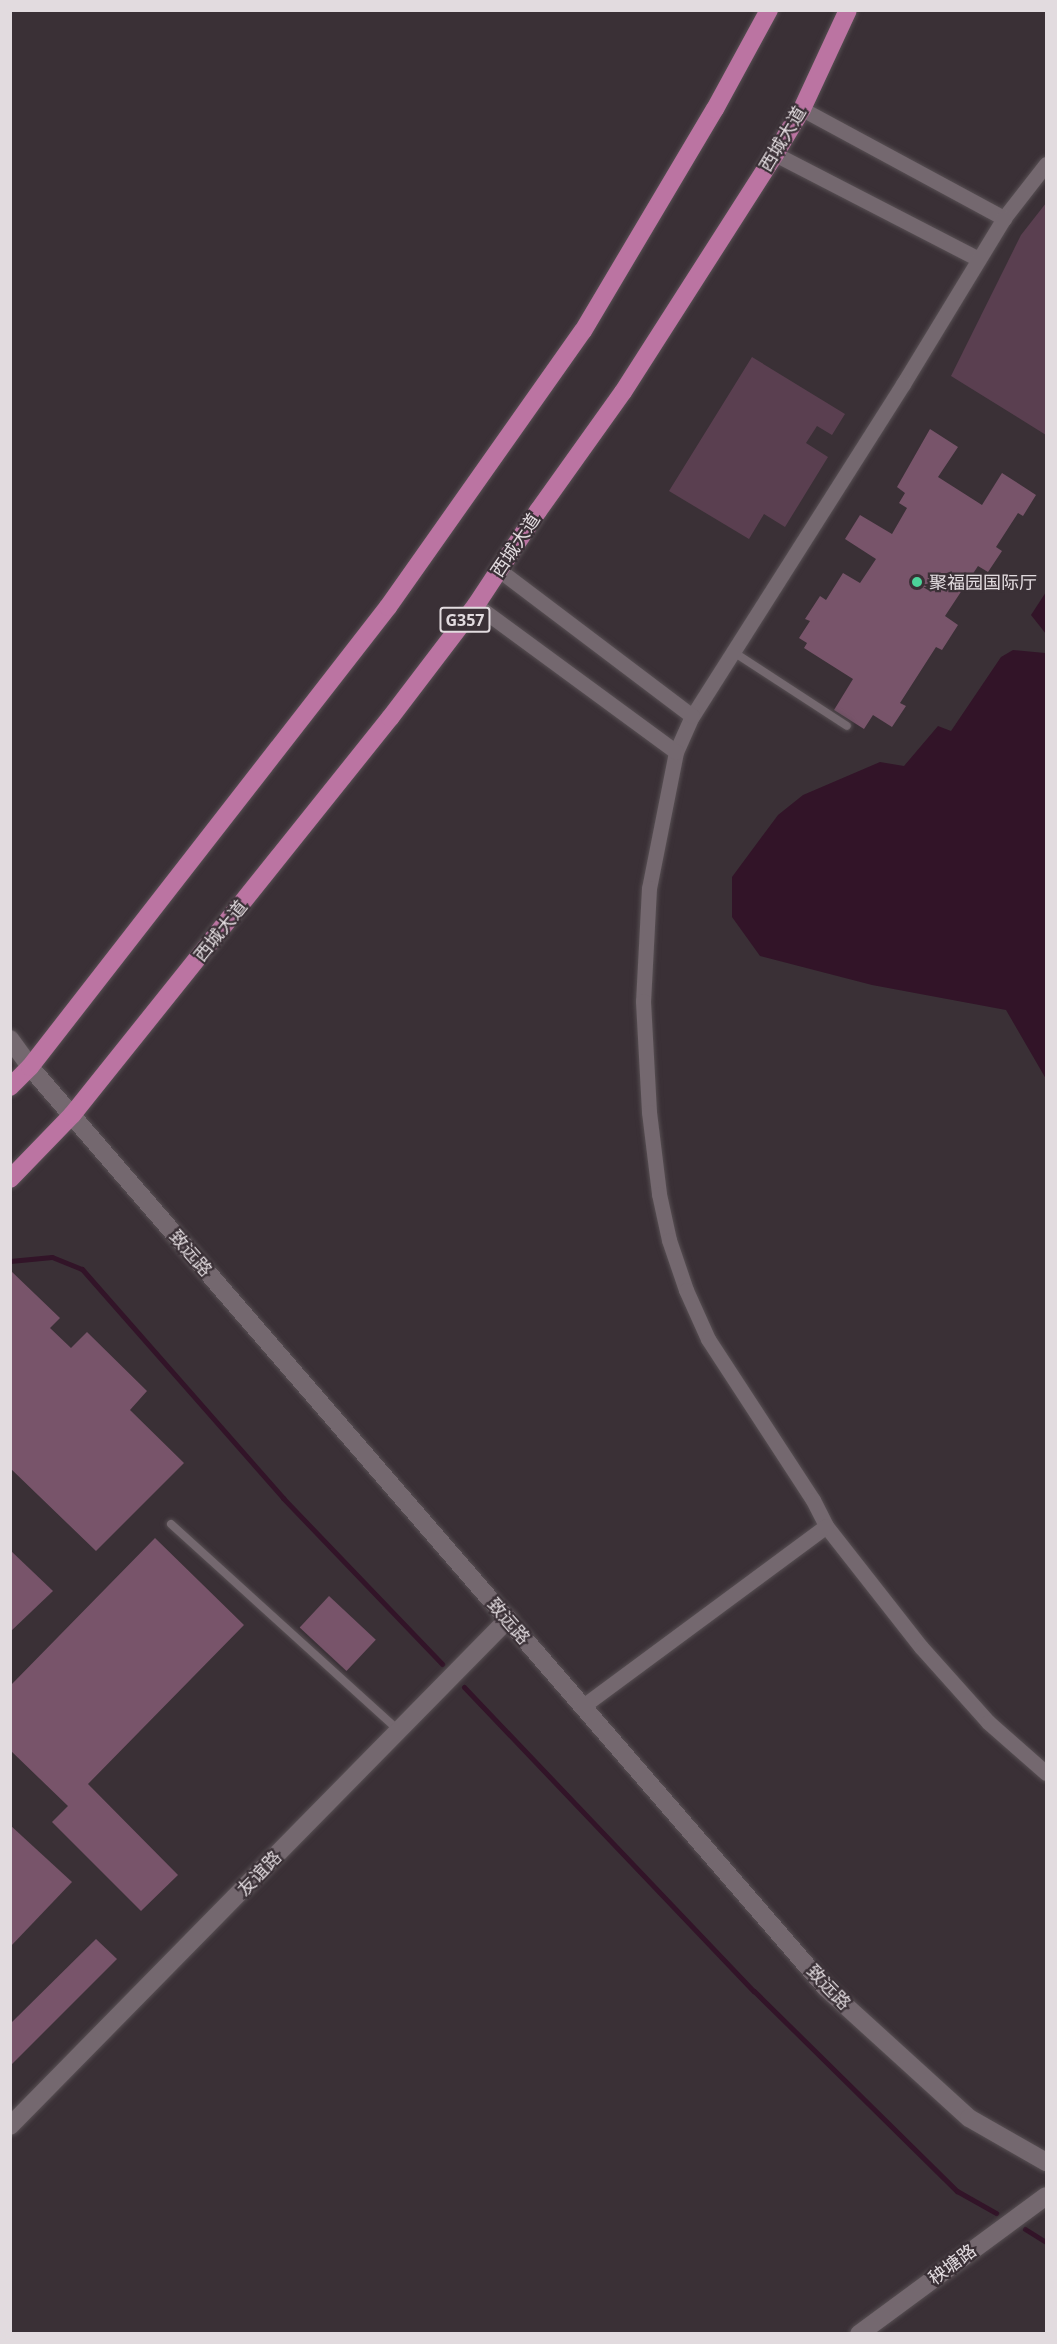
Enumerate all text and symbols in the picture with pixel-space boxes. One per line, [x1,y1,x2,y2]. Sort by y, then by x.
street label: 西城大道 [754,103,810,175]
street label: 西城大道 [486,509,544,581]
place label: 聚福园国际厅 [929,571,1037,593]
marker: 聚福园国际厅 [910,575,924,589]
road number: G357 [438,607,492,633]
street label: 西城大道 [189,896,251,966]
street label: 致远路 [165,1226,217,1280]
street label: 致远路 [483,1594,535,1648]
street label: 友谊路 [232,1846,286,1900]
street label: 致远路 [802,1960,856,2014]
street label: 秧塘路 [924,2239,980,2289]

